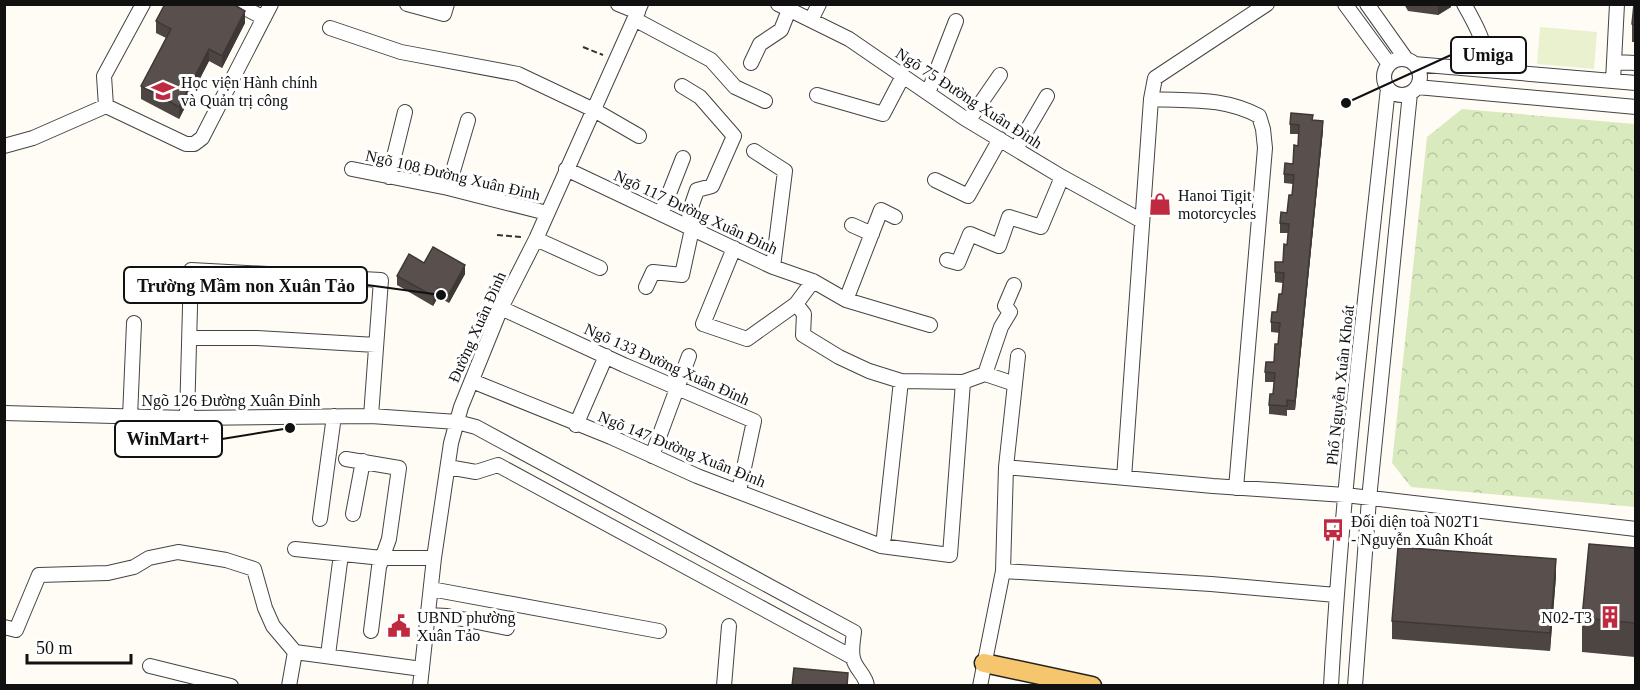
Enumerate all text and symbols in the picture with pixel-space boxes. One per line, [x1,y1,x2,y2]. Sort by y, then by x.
callout: Umiga [1451,37,1526,73]
street label: Ngõ 75 Đường Xuân Đỉnh [892,44,1045,153]
text: Umiga [1463,45,1514,65]
place label: Học viện Hành chính và Quản trị công [181,74,317,110]
school or university icon: Học viện Hành chính và Quản trị công [150,78,176,104]
street label: Ngõ 108 Đường Xuân Đỉnh [364,147,542,204]
street label: Ngõ 117 Đường Xuân Đỉnh [611,167,780,258]
place label: Hanoi Tigit motorcycles [1178,187,1256,223]
shop icon: Hanoi Tigit motorcycles [1147,191,1173,217]
callout: Trường Mầm non Xuân Tảo [124,267,367,303]
street label: Đường Xuân Đỉnh [445,269,510,385]
text: Trường Mầm non Xuân Tảo [137,276,355,296]
street label: Phố Nguyễn Xuân Khoát [1323,303,1358,466]
street label: Ngõ 133 Đường Xuân Đỉnh [581,320,752,409]
street label: Ngõ 126 Đường Xuân Đỉnh [142,392,320,410]
street label: Ngõ 147 Đường Xuân Đỉnh [596,408,768,491]
callout: WinMart+ [115,421,222,457]
text: WinMart+ [127,429,209,449]
place label: Đối diện toà N02T1 - Nguyễn Xuân Khoát [1351,513,1493,549]
bus stop icon: Đối diện toà N02T1 - Nguyễn Xuân Khoát [1320,517,1346,543]
building icon: N02-T3 [1597,604,1623,630]
place label: UBND phường Xuân Tảo [417,609,515,644]
place label: N02-T3 [1541,609,1592,626]
public building icon: UBND phường Xuân Tảo [386,613,412,639]
scale bar [27,627,130,665]
text: 50 m [36,638,73,658]

